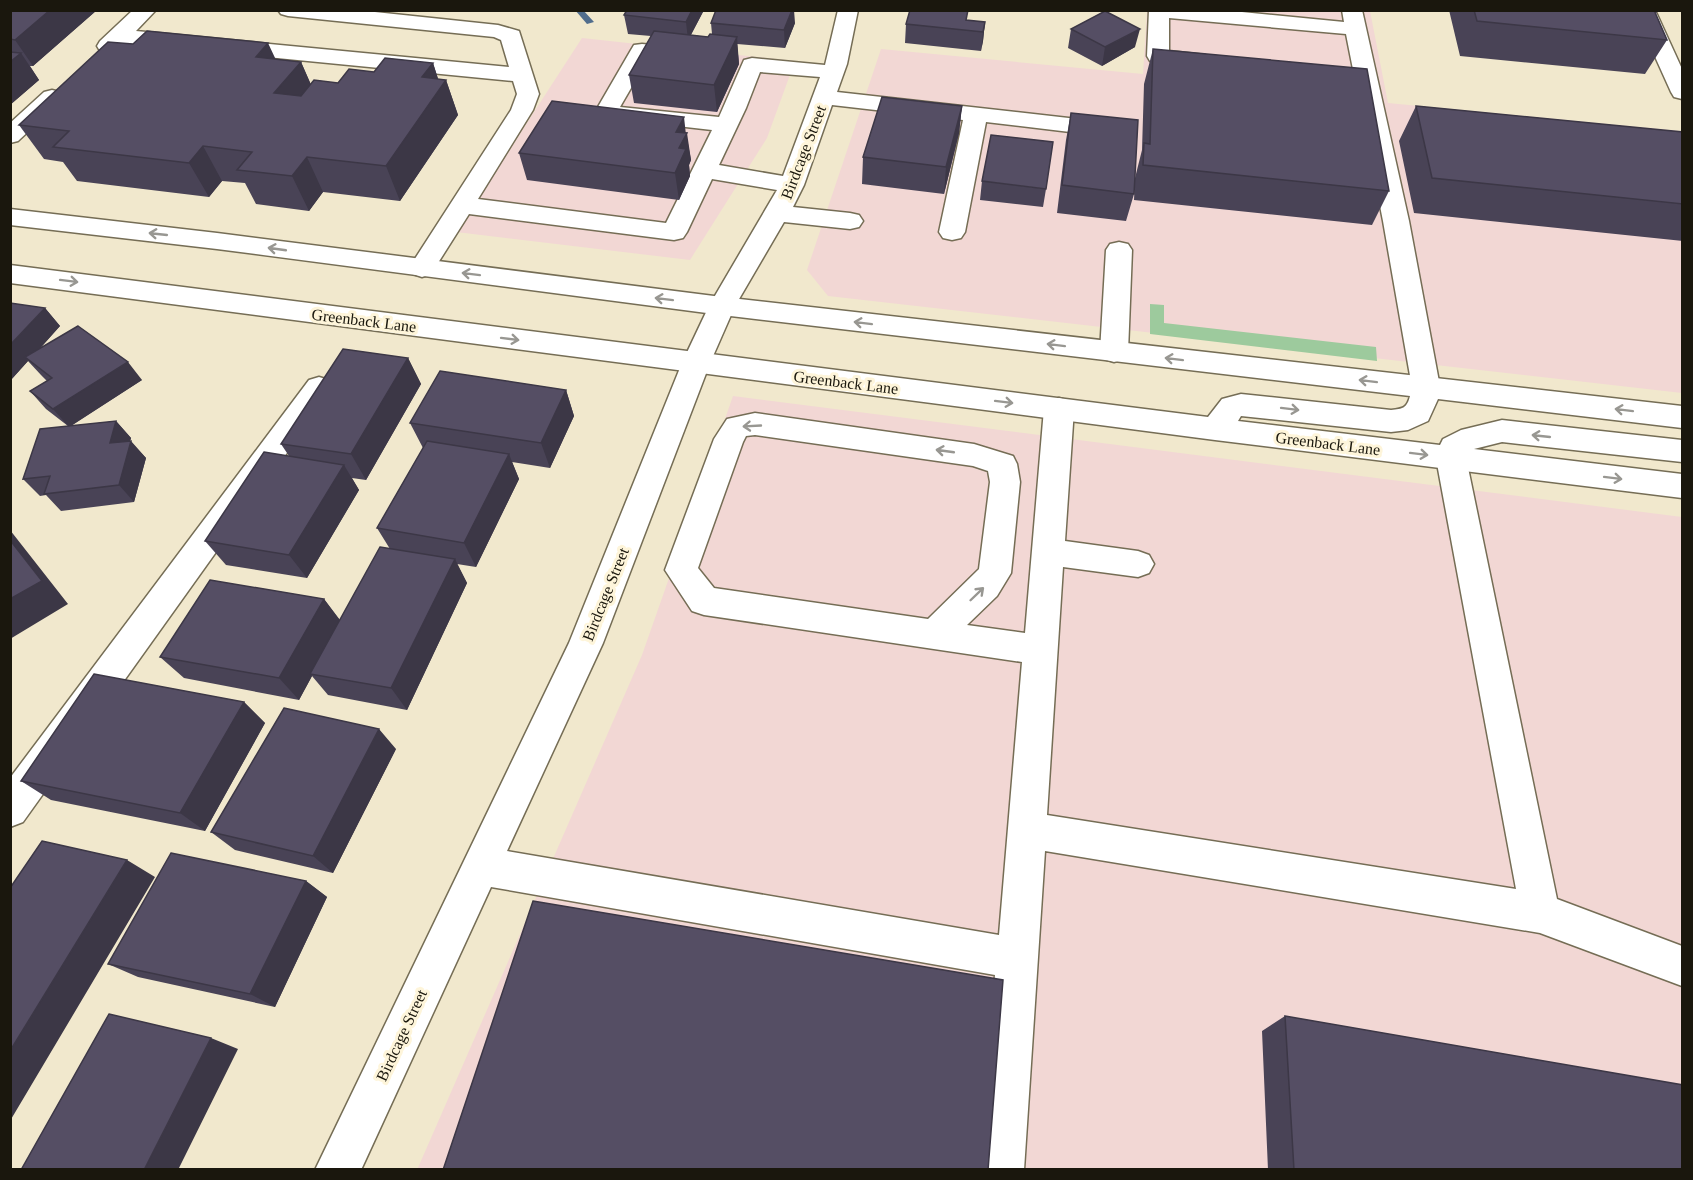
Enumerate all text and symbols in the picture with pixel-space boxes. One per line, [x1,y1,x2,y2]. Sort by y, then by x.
street label: Birdcage Street [778,102,830,202]
one-way arrow [149,228,169,239]
one-way arrow [268,243,288,254]
one-way arrow [461,269,481,280]
one-way arrow [58,276,78,287]
one-way arrow [655,293,675,304]
street label: Greenback Lane [311,306,417,335]
one-way arrow [853,317,873,328]
one-way arrow [499,333,519,344]
one-way arrow [1047,339,1067,350]
one-way arrow [1165,353,1185,364]
street label: Greenback Lane [793,368,899,397]
one-way arrow [1359,375,1379,386]
one-way arrow [994,397,1014,408]
one-way arrow [1280,404,1300,415]
one-way arrow [1615,405,1635,416]
one-way arrow [743,420,763,431]
street label: Greenback Lane [1275,429,1381,458]
one-way arrow [1531,430,1551,441]
one-way arrow [936,446,956,457]
one-way arrow [1409,449,1429,460]
one-way arrow [1602,472,1622,483]
street label: Birdcage Street [579,545,633,644]
one-way arrow [970,586,985,601]
street label: Birdcage Street [373,986,431,1084]

